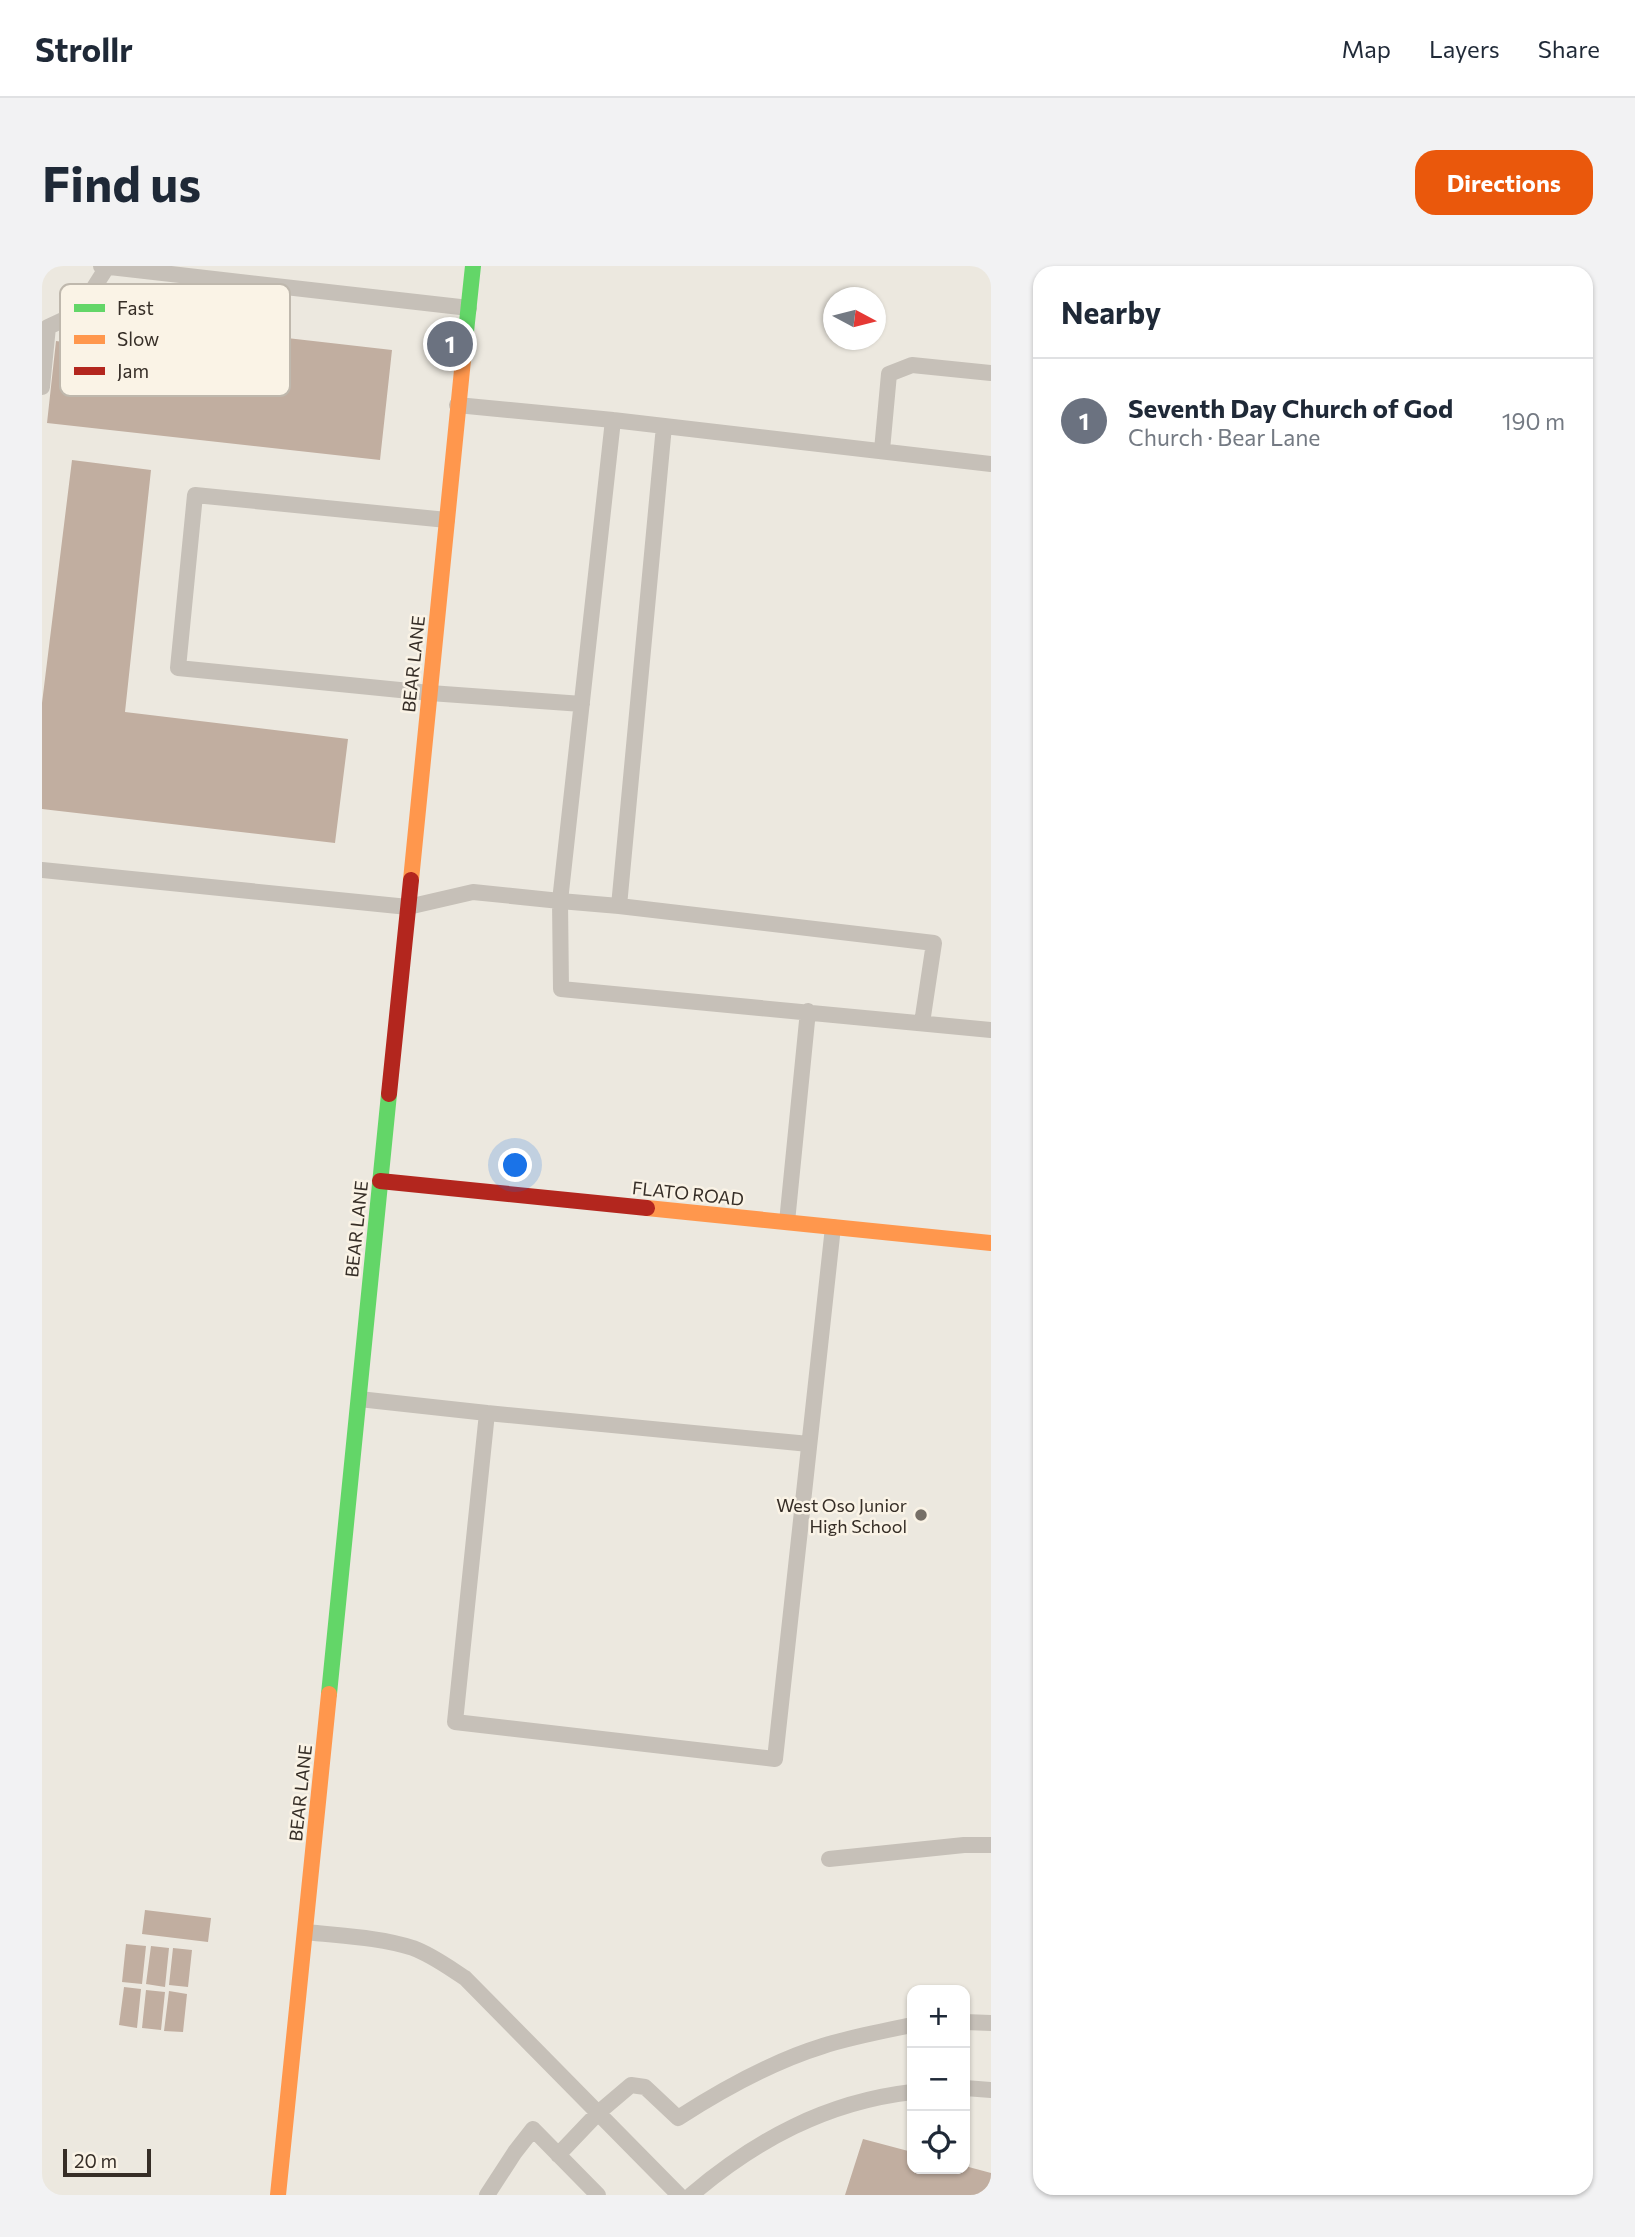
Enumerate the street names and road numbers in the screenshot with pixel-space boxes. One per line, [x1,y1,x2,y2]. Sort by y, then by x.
street label: BEAR LANE [397,615,429,713]
street label: FLATO ROAD [631,1176,745,1210]
street label: BEAR LANE [340,1180,372,1278]
street label: BEAR LANE [284,1744,316,1842]

